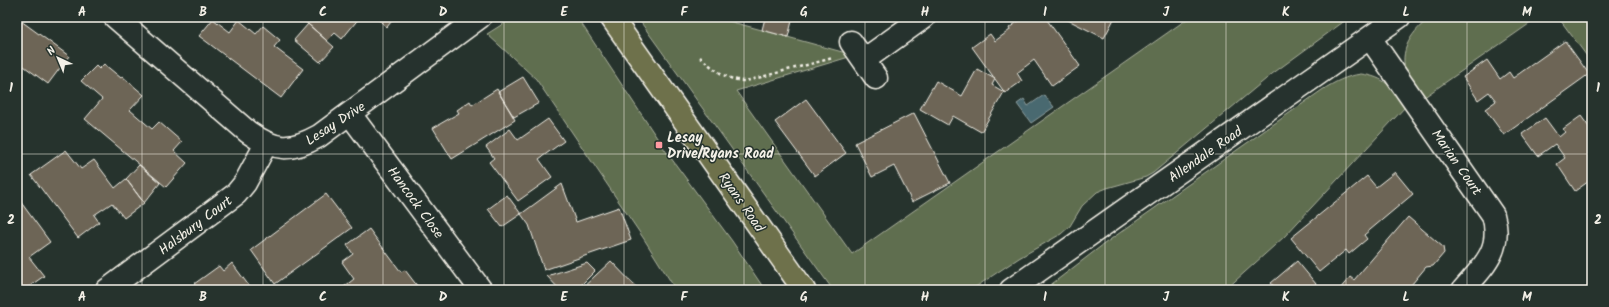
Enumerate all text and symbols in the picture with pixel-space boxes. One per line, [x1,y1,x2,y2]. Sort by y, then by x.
text: A [78,2,86,23]
text: B [199,2,207,23]
text: C [319,2,327,23]
text: D [439,2,448,23]
text: E [560,2,568,23]
text: F [680,2,688,23]
text: G [800,2,808,23]
text: H [921,2,930,23]
text: I [1043,2,1047,23]
text: J [1163,2,1170,23]
text: K [1282,2,1290,23]
text: L [1402,2,1410,23]
text: M [1522,2,1532,23]
north arrow [38,38,78,78]
text: N [43,43,61,60]
text: 1 [9,78,13,99]
text: 1 [1596,78,1600,99]
street label: Lesay Drive [301,96,371,152]
street label: Allendale Road [1164,121,1248,189]
street label: Marian Court [1425,125,1488,201]
place label: Lesay Drive/Ryans Road [667,127,774,165]
marker: Lesay Drive/Ryans Road [654,140,664,150]
street label: Hancock Close [381,162,449,244]
street label: Ryans Road [713,168,770,238]
street label: Halsbury Court [154,190,238,261]
text: 2 [7,210,15,231]
text: 2 [1594,210,1602,231]
text: A [78,287,86,307]
text: B [199,287,207,307]
text: C [319,287,327,307]
text: D [439,287,448,307]
text: E [560,287,568,307]
text: F [680,287,688,307]
text: G [800,287,808,307]
text: H [921,287,930,307]
text: I [1043,287,1047,307]
text: J [1163,287,1170,307]
text: K [1282,287,1290,307]
text: L [1402,287,1410,307]
text: M [1522,287,1532,307]

